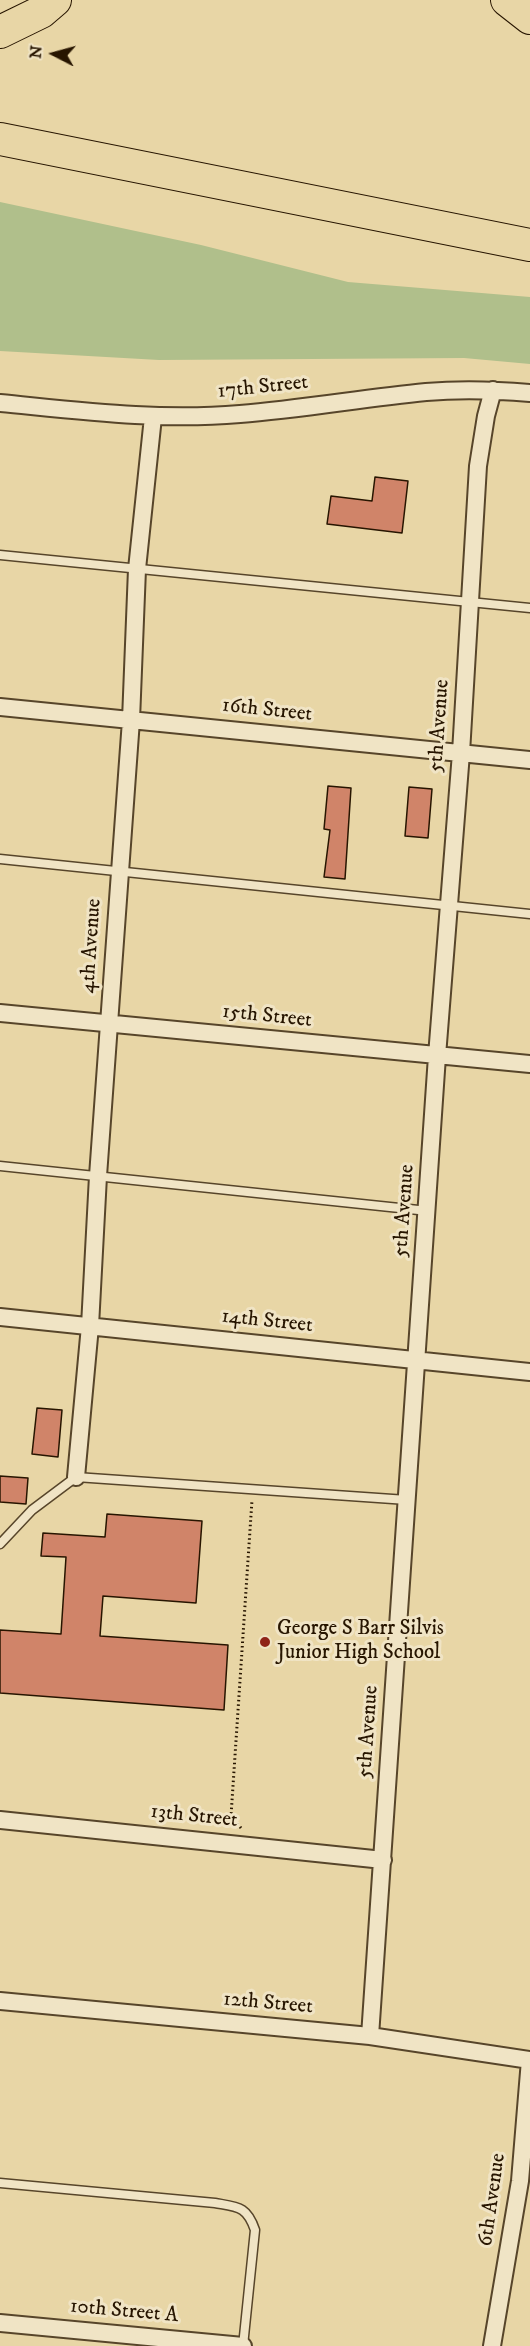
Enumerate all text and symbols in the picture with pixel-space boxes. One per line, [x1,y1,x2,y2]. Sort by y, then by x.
north arrow [24,24,84,84]
text: N [25,45,47,60]
street label: 17th Street [217,371,309,405]
street label: 5th Avenue [424,679,456,773]
street label: 16th Street [221,694,313,728]
street label: 4th Avenue [76,898,108,994]
street label: 15th Street [221,1000,313,1034]
street label: 5th Avenue [389,1164,421,1258]
street label: 14th Street [220,1305,314,1339]
place label: George S Barr Silvis Junior High School [277,1617,444,1667]
marker: George S Barr Silvis Junior High School [258,1635,272,1649]
street label: 5th Avenue [353,1685,385,1779]
street label: 13th Street [149,1800,239,1834]
street label: 12th Street [222,1988,314,2020]
street label: 6th Avenue [474,2152,512,2248]
street label: 10th Street A [69,2295,179,2329]

